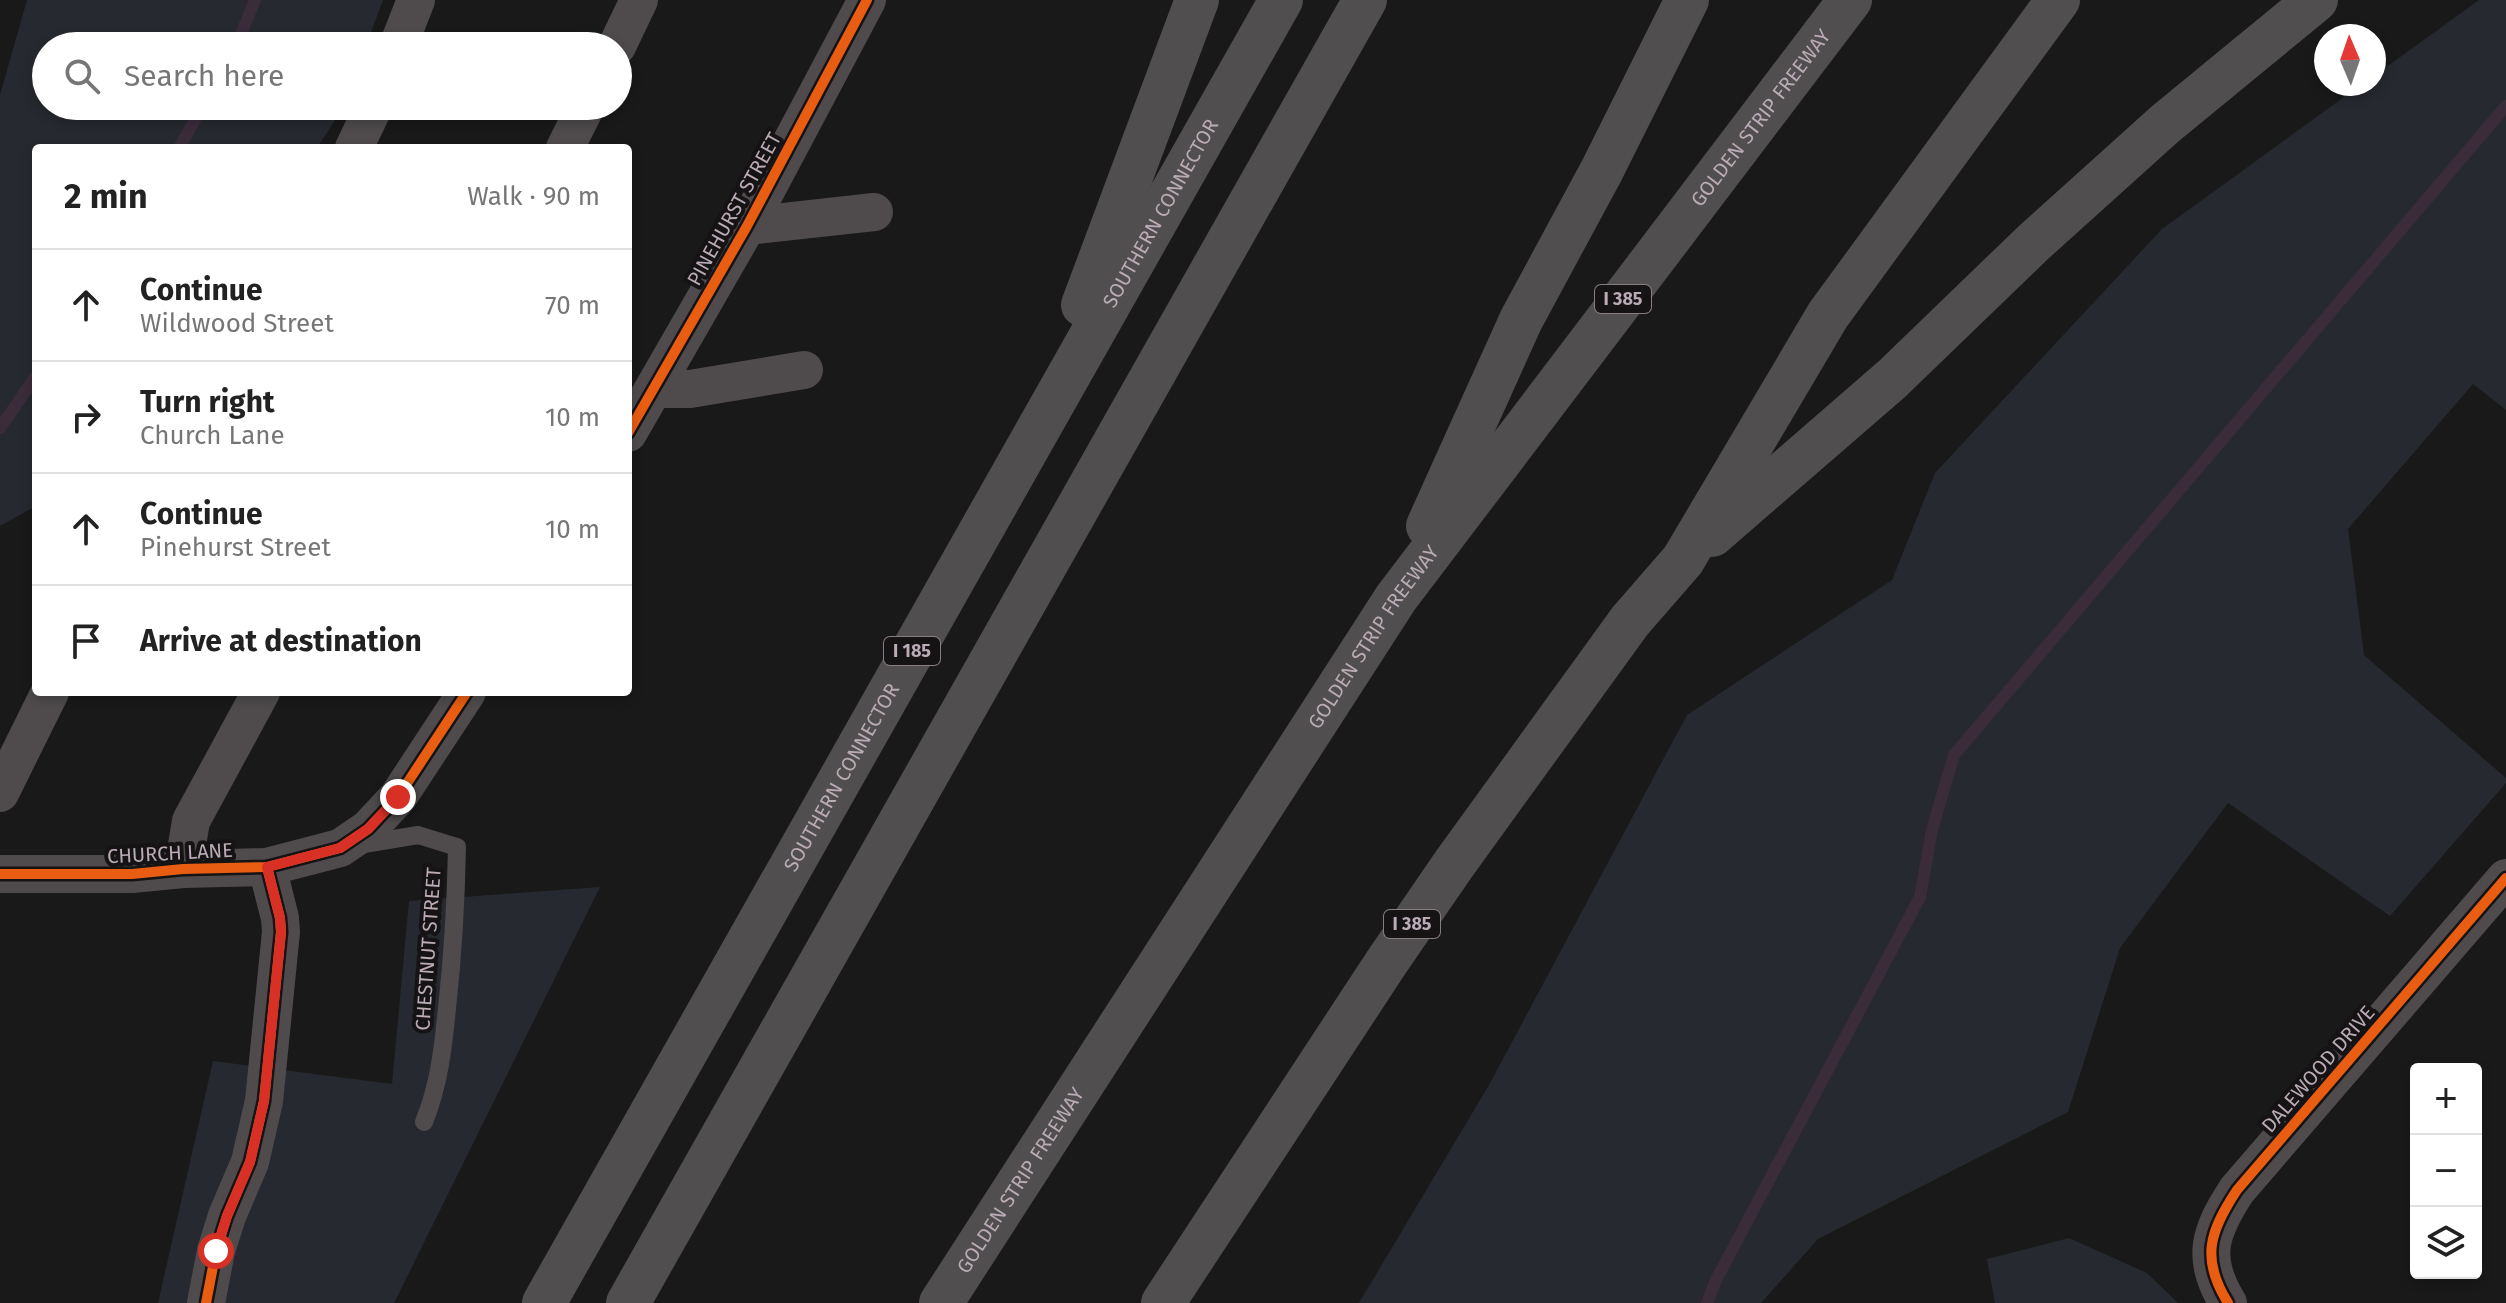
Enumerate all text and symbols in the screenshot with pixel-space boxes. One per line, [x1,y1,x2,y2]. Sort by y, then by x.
street label: GOLDEN STRIP FREEWAY [1686,24,1835,211]
north arrow [2314,24,2386,96]
search box [32,32,632,120]
icon: search [60,54,104,98]
text: Search here [124,58,284,94]
street label: SOUTHERN CONNECTOR [1098,115,1223,312]
street label: PINEHURST STREET [682,128,786,290]
text: 2 min [64,176,148,217]
text: Walk · 90 m [467,181,600,212]
text: Continue [140,272,263,308]
icon: ahead [64,283,108,327]
road number: I 385 [1595,285,1651,313]
text: 70 m [545,290,600,321]
text: Wildwood Street [140,308,334,339]
text: Turn right [140,384,275,420]
icon: right [64,395,108,439]
text: 10 m [545,402,600,433]
text: Church Lane [140,420,285,451]
text: Continue [140,496,263,532]
icon: ahead [64,507,108,551]
text: 10 m [545,514,600,545]
text: Pinehurst Street [140,532,331,563]
street label: GOLDEN STRIP FREEWAY [1303,541,1444,733]
icon: arrive [64,619,108,663]
text: Arrive at destination [140,623,422,659]
road number: I 185 [884,637,940,665]
street label: SOUTHERN CONNECTOR [779,679,904,876]
route end [380,779,416,815]
street label: CHURCH LANE [107,838,233,868]
street label: CHESTNUT STREET [410,866,446,1031]
road number: I 385 [1384,910,1440,938]
street label: DALEWOOD DRIVE [2256,1001,2380,1137]
map controls [2410,1063,2482,1279]
button: + [2410,1063,2482,1135]
street label: GOLDEN STRIP FREEWAY [951,1083,1089,1278]
button: − [2410,1135,2482,1207]
button: layers [2410,1207,2482,1279]
route start [198,1233,234,1269]

